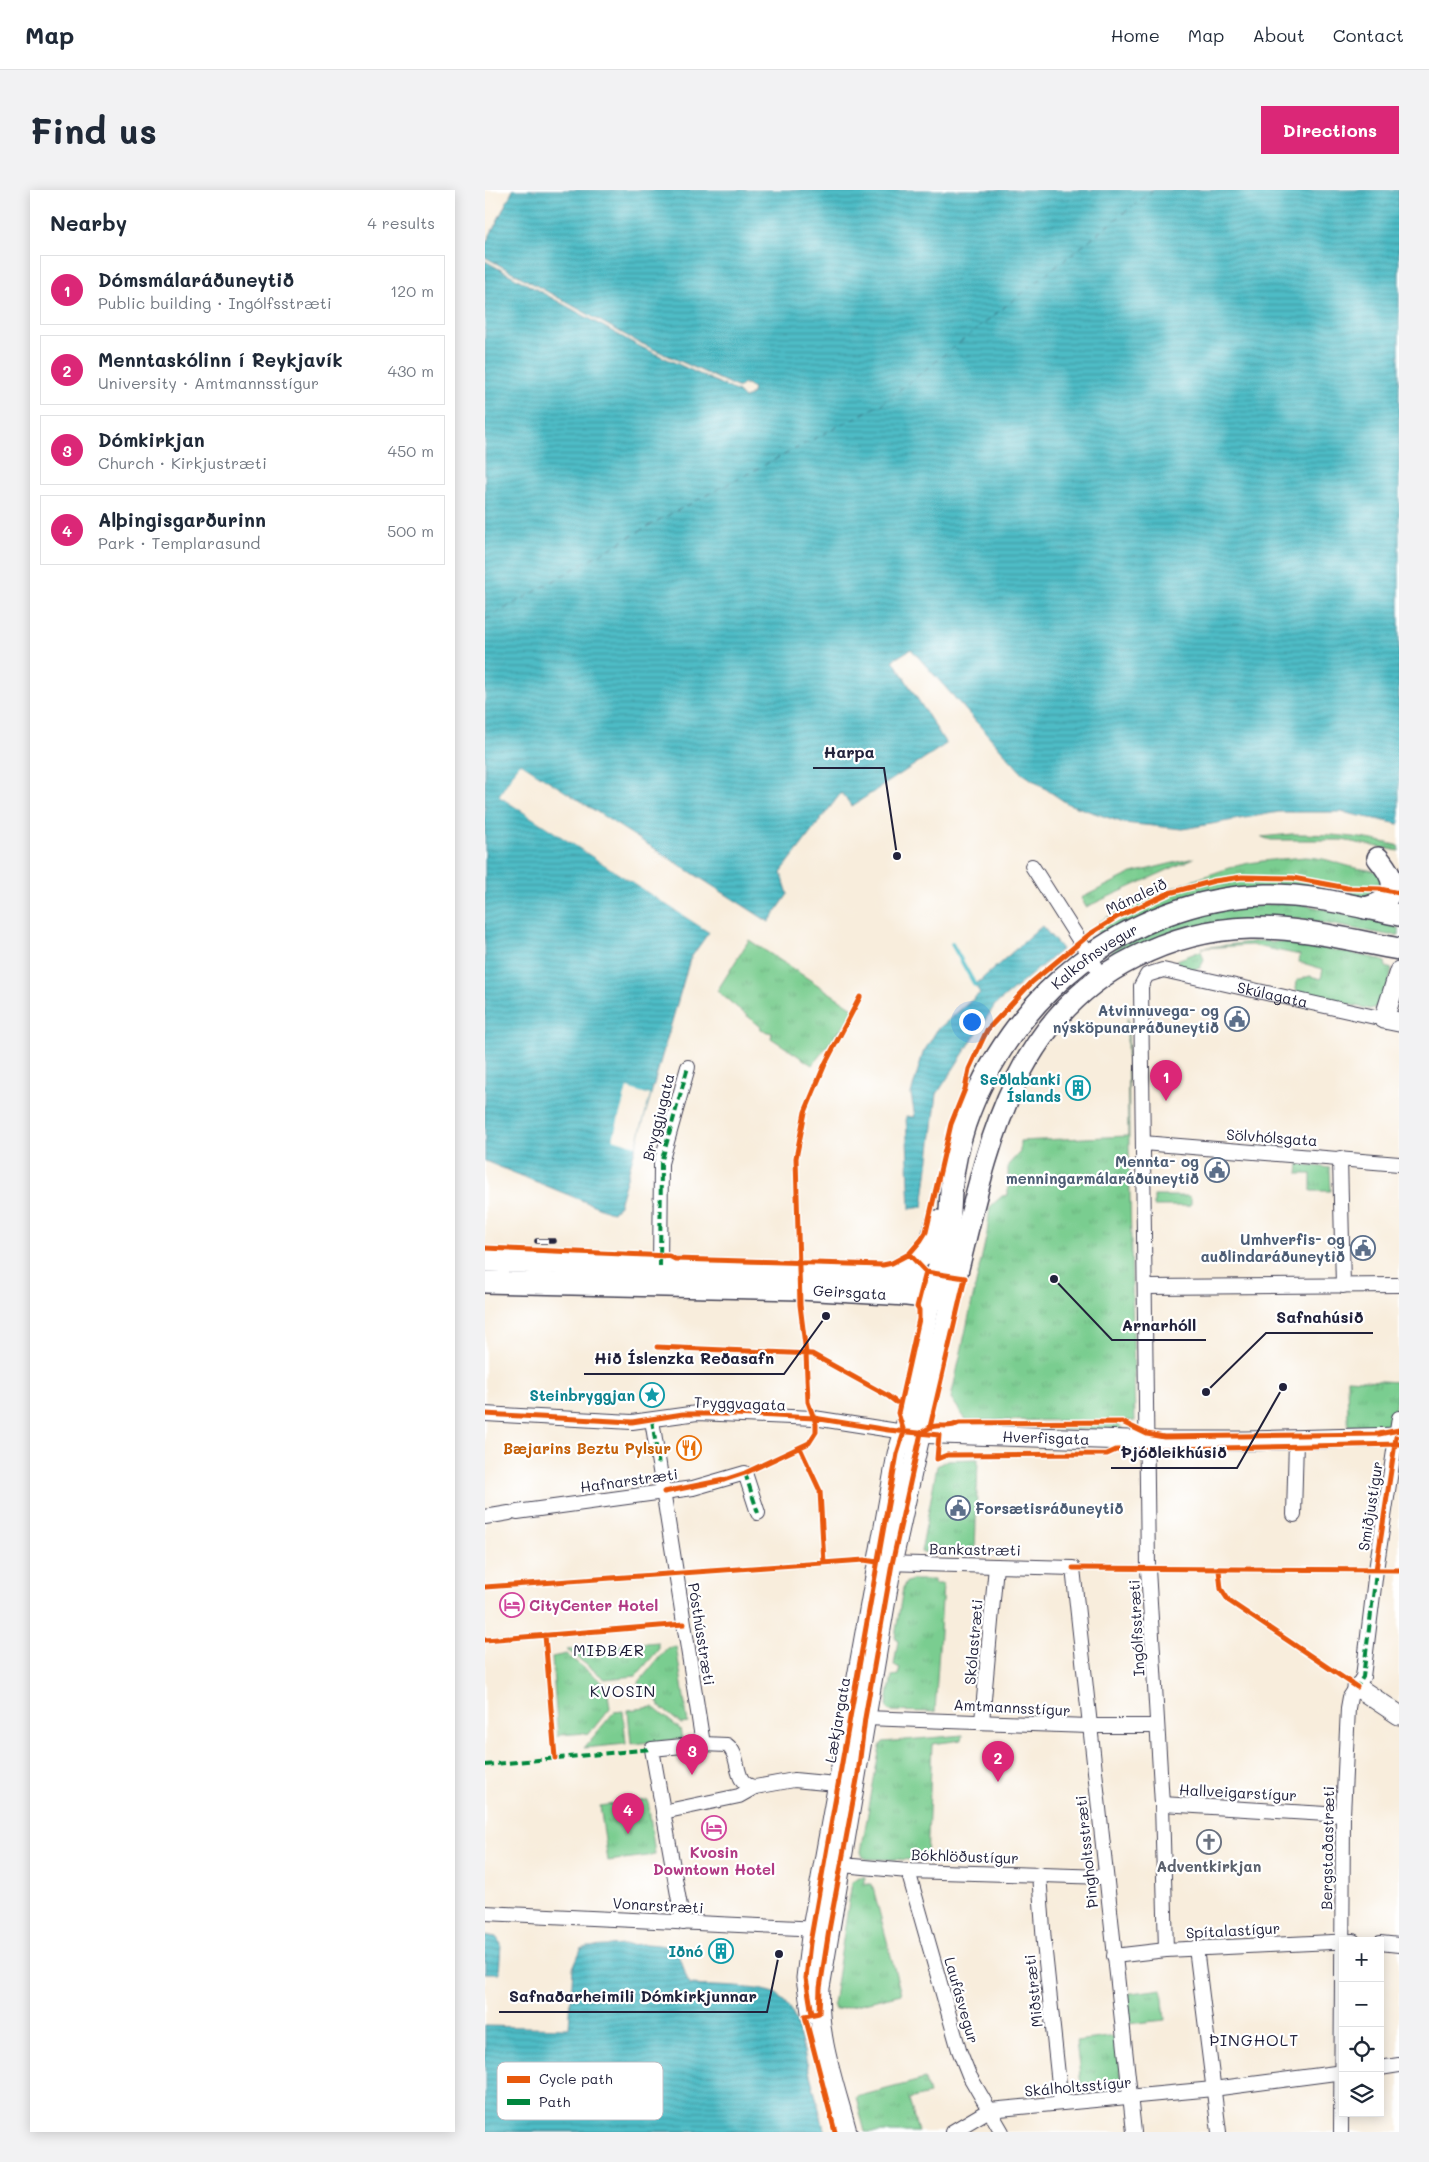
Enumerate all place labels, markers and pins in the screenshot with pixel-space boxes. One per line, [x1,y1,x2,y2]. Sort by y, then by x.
callout: Harpa [813,737,884,768]
place label: Atvinnuvega- og nýsköpunarráðuneytið [1053,1000,1219,1037]
public building icon: Atvinnuvega- og nýsköpunarráðuneytið [1224,1006,1250,1032]
pin: 1 [1150,1060,1182,1101]
place label: Seðlabanki Íslands [980,1069,1061,1106]
building icon: Seðlabanki Íslands [1065,1075,1091,1101]
place label: Mennta- og menningarmálaráðuneytið [1006,1151,1199,1188]
public building icon: Mennta- og menningarmálaráðuneytið [1204,1157,1230,1183]
place label: Umhverfis- og auðlindaráðuneytið [1201,1229,1345,1266]
public building icon: Umhverfis- og auðlindaráðuneytið [1350,1235,1376,1261]
callout: Safnahúsið [1266,1302,1373,1333]
callout: Arnarhóll [1112,1309,1206,1340]
callout: Hið Íslenzka Reðasafn [584,1343,784,1374]
place icon: Steinbryggjan [639,1382,665,1408]
place label: Steinbryggjan [530,1385,635,1405]
restaurant icon: Bæjarins Beztu Pylsur [676,1435,702,1461]
callout: Þjóðleikhúsið [1111,1437,1237,1468]
place label: Bæjarins Beztu Pylsur [503,1438,671,1458]
public building icon: Forsætisráðuneytið [945,1495,971,1521]
place label: Forsætisráðuneytið [975,1498,1124,1518]
hotel icon: CityCenter Hotel [499,1592,525,1618]
place label: CityCenter Hotel [529,1595,658,1615]
pin: 3 [676,1734,708,1775]
pin: 2 [982,1741,1014,1782]
pin: 4 [612,1793,644,1834]
hotel icon: Kvosin Downtown Hotel [701,1815,727,1841]
church icon: Adventkirkjan [1196,1829,1222,1855]
place label: Kvosin Downtown Hotel [653,1842,775,1879]
place label: Adventkirkjan [1157,1856,1261,1876]
building icon: Iðnó [708,1938,734,1964]
place label: Iðnó [669,1941,703,1961]
callout: Safnaðarheimili Dómkirkjunnar [499,1981,767,2012]

